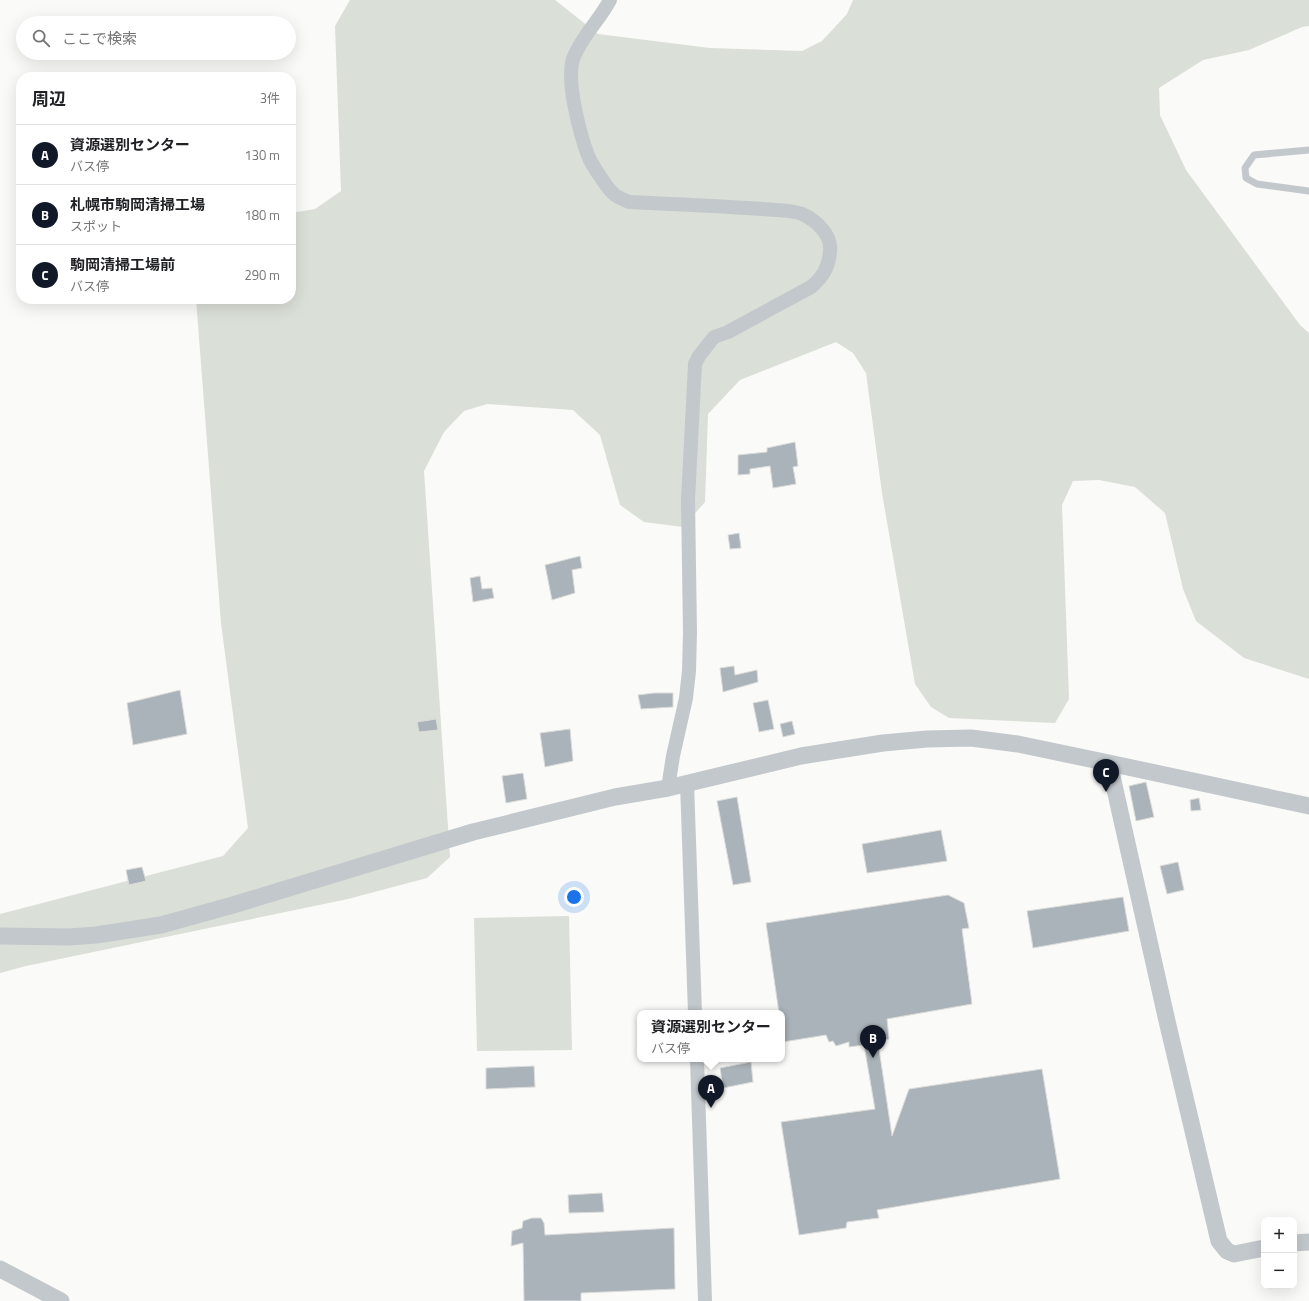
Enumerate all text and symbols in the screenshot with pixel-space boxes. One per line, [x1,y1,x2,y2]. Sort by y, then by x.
search box [16,16,296,60]
icon: search [30,27,52,49]
text: ここで検索 [62,27,137,50]
text: 周辺 [32,86,66,112]
text: 3件 [260,88,280,108]
text: 資源選別センター [70,133,190,156]
text: A [41,145,49,165]
text: 130 m [244,145,280,165]
text: バス停 [70,156,109,176]
text: 札幌市駒岡清掃工場 [70,193,205,216]
text: B [41,205,49,225]
text: 180 m [244,205,280,225]
text: スポット [70,216,122,236]
text: 駒岡清掃工場前 [70,253,175,276]
text: C [41,265,49,285]
text: 290 m [244,265,280,285]
text: バス停 [70,276,109,296]
pin: C [1093,759,1119,792]
your location [564,887,584,907]
popup [637,1010,785,1062]
text: 資源選別センター [651,1015,771,1038]
pin: B [860,1025,886,1058]
text: バス停 [651,1038,690,1058]
pin: A [698,1075,724,1108]
map controls [1261,1217,1297,1289]
button: + [1261,1217,1297,1253]
button: − [1261,1253,1297,1289]

